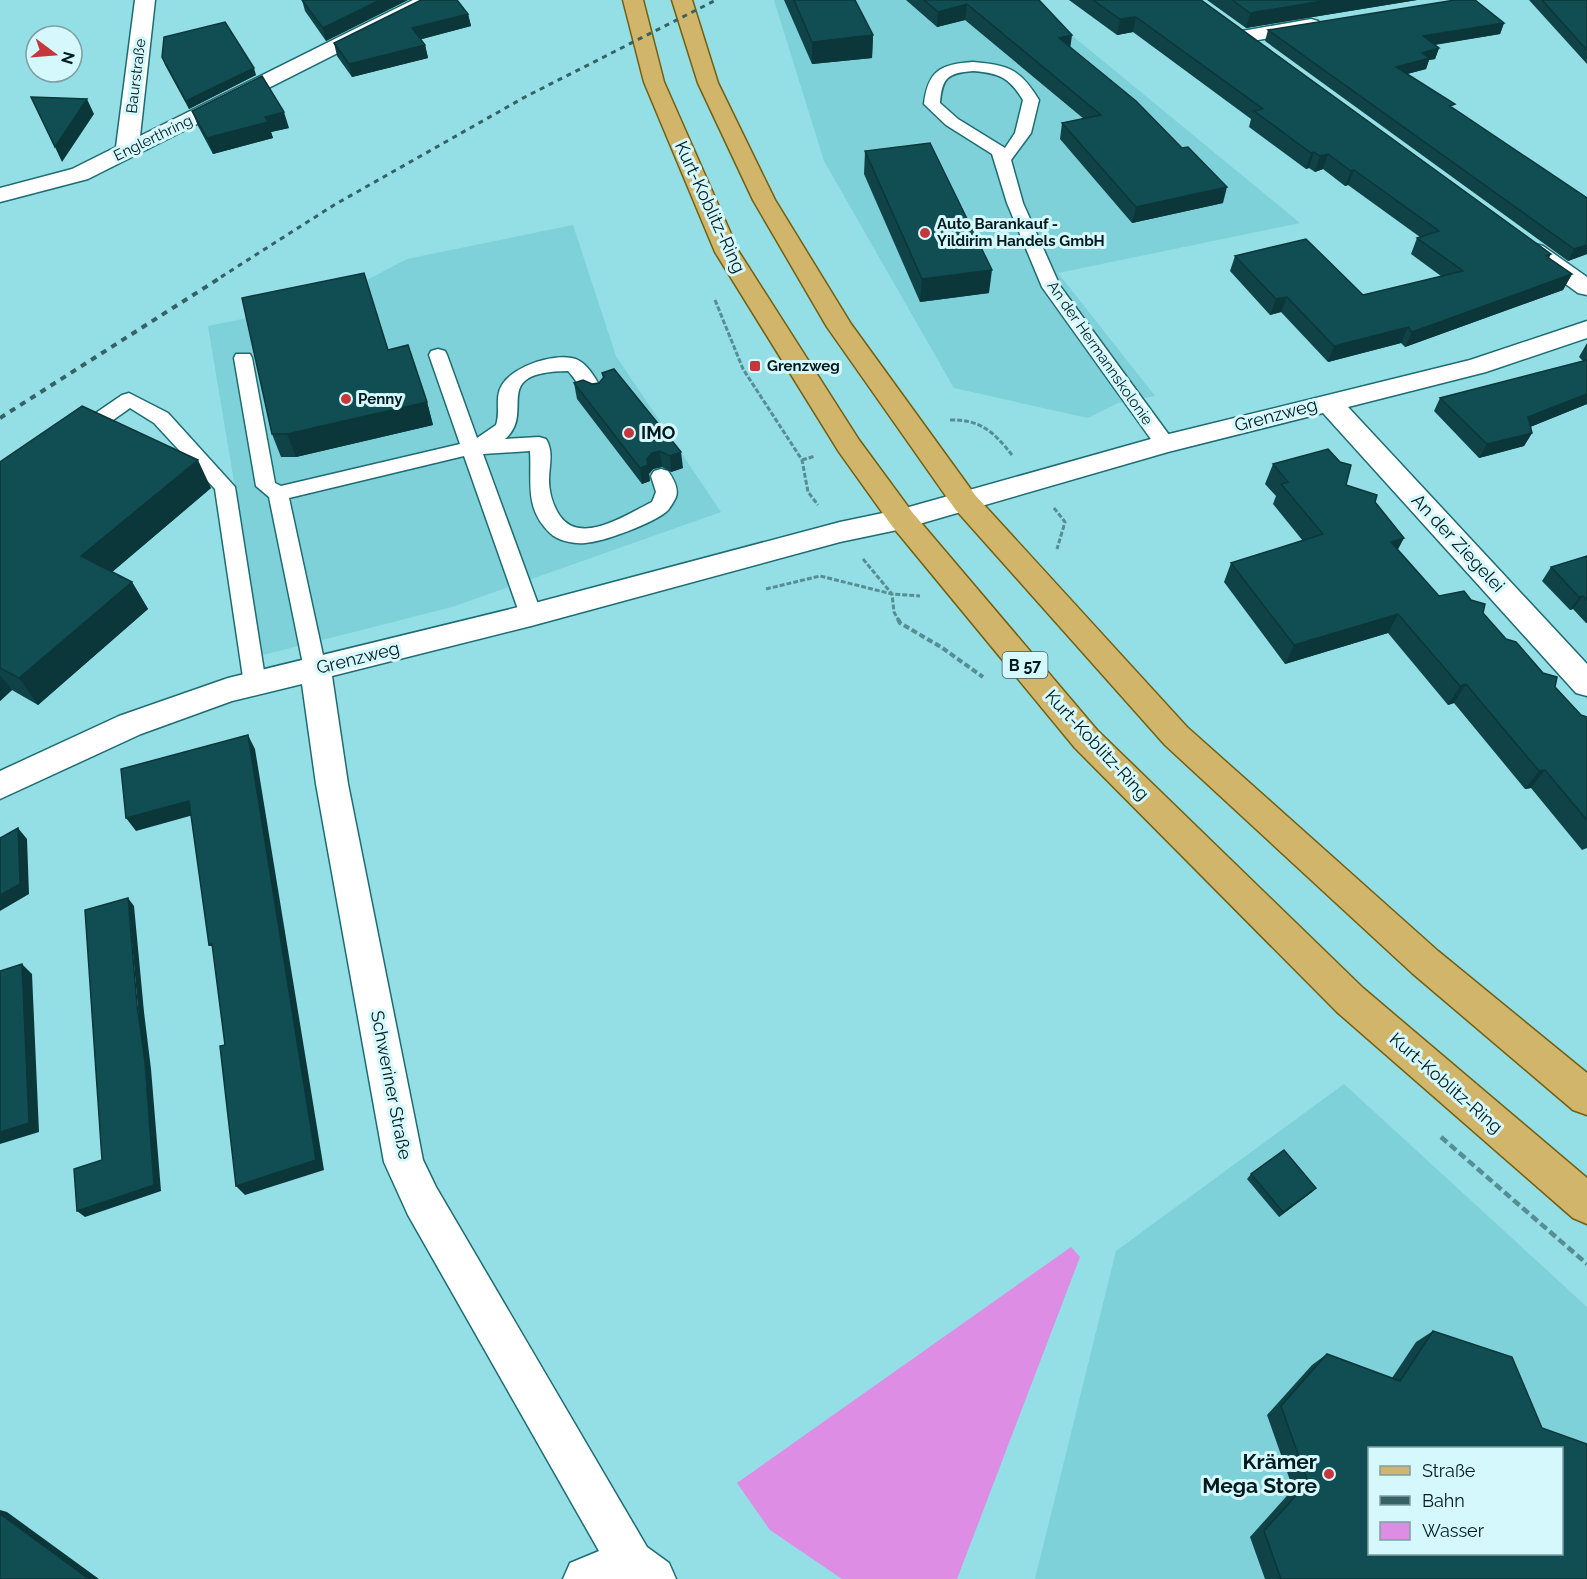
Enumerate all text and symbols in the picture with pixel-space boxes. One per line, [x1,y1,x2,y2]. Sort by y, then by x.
north arrow [24,24,84,84]
street label: Baurstraße [122,37,150,114]
text: N [57,50,79,66]
street label: Englerthring [111,111,195,165]
street label: Kurt-Koblitz-Ring [671,138,750,276]
place label: Auto Barankauf - Yildirim Handels GmbH [937,215,1105,250]
marker: Auto Barankauf - Yildirim Handels GmbH [918,226,932,240]
street label: An der Hermannskolonie [1043,278,1157,429]
place label: Grenzweg [767,357,840,375]
marker: Grenzweg [748,359,762,373]
place label: Penny [358,390,403,408]
marker: Penny [339,392,353,406]
street label: Grenzweg [1232,393,1320,436]
place label: IMO [641,422,676,443]
marker: IMO [622,426,636,440]
street label: An der Ziegelei [1408,489,1509,596]
street label: Grenzweg [314,637,402,678]
road number: B 57 [1002,652,1048,678]
street label: Kurt-Koblitz-Ring [1041,685,1154,804]
street label: Schweriner Straße [367,1009,416,1162]
street label: Kurt-Koblitz-Ring [1386,1028,1507,1137]
legend [1368,1447,1563,1555]
place label: Krämer Mega Store [1202,1449,1317,1498]
text: Straße [1422,1460,1476,1481]
marker: Krämer Mega Store [1322,1467,1336,1481]
text: Bahn [1422,1490,1465,1511]
text: Wasser [1422,1520,1485,1541]

